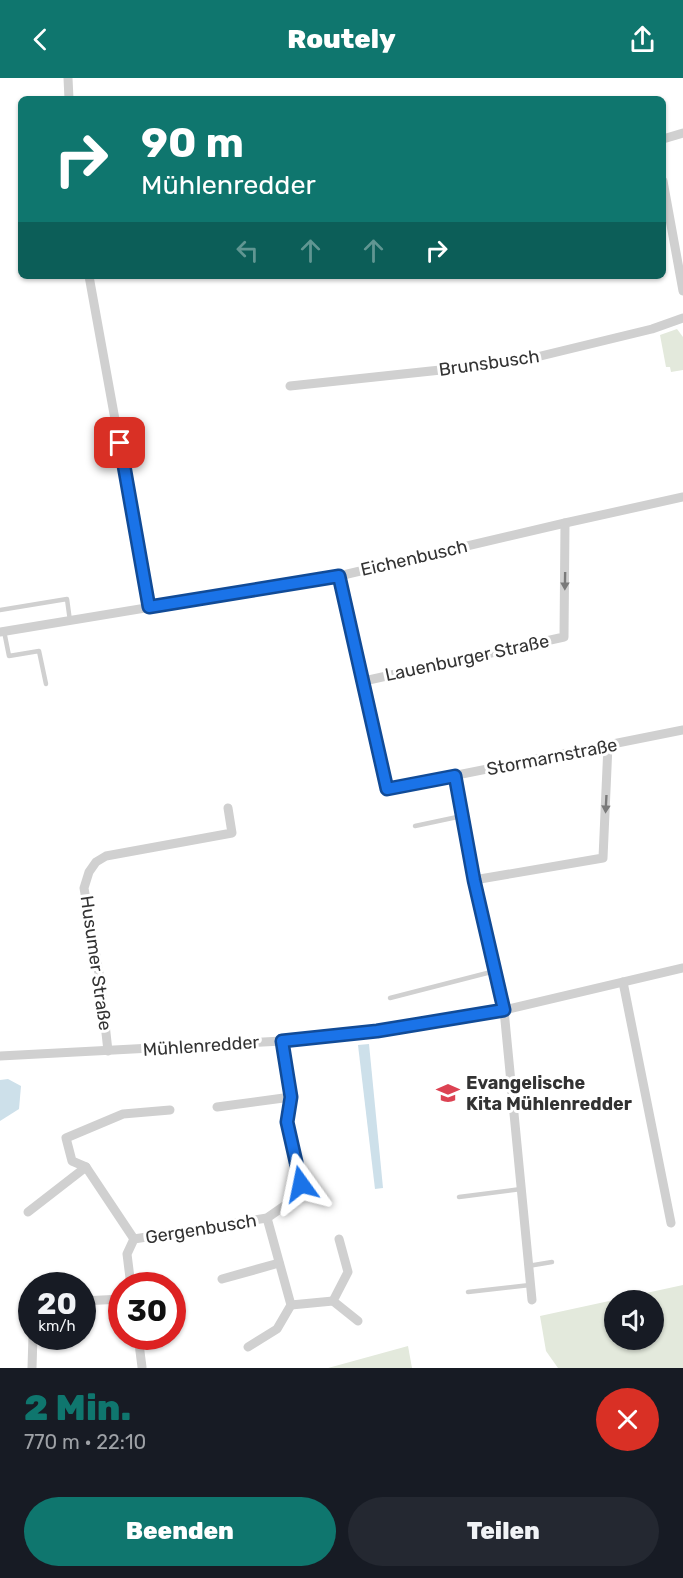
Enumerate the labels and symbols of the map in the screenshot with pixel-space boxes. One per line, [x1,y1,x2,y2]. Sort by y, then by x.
street label: Brunsbusch [437,345,541,381]
pin [94,417,145,468]
street label: Eichenbusch [359,535,469,581]
one-way arrow [560,572,570,591]
street label: Lauenburger Straße [383,630,551,686]
street label: Stormarnstraße [485,734,619,780]
one-way arrow [601,794,610,813]
street label: Husumer Straße [76,894,116,1032]
street label: Mühlenredder [142,1031,260,1061]
place label: Evangelische Kita Mühlenredder [466,1072,632,1115]
school or university icon: Evangelische Kita Mühlenredder [435,1080,461,1106]
position arrow [269,1152,333,1216]
street label: Gergenbusch [144,1209,258,1249]
speed limit sign: 30 [108,1272,186,1350]

